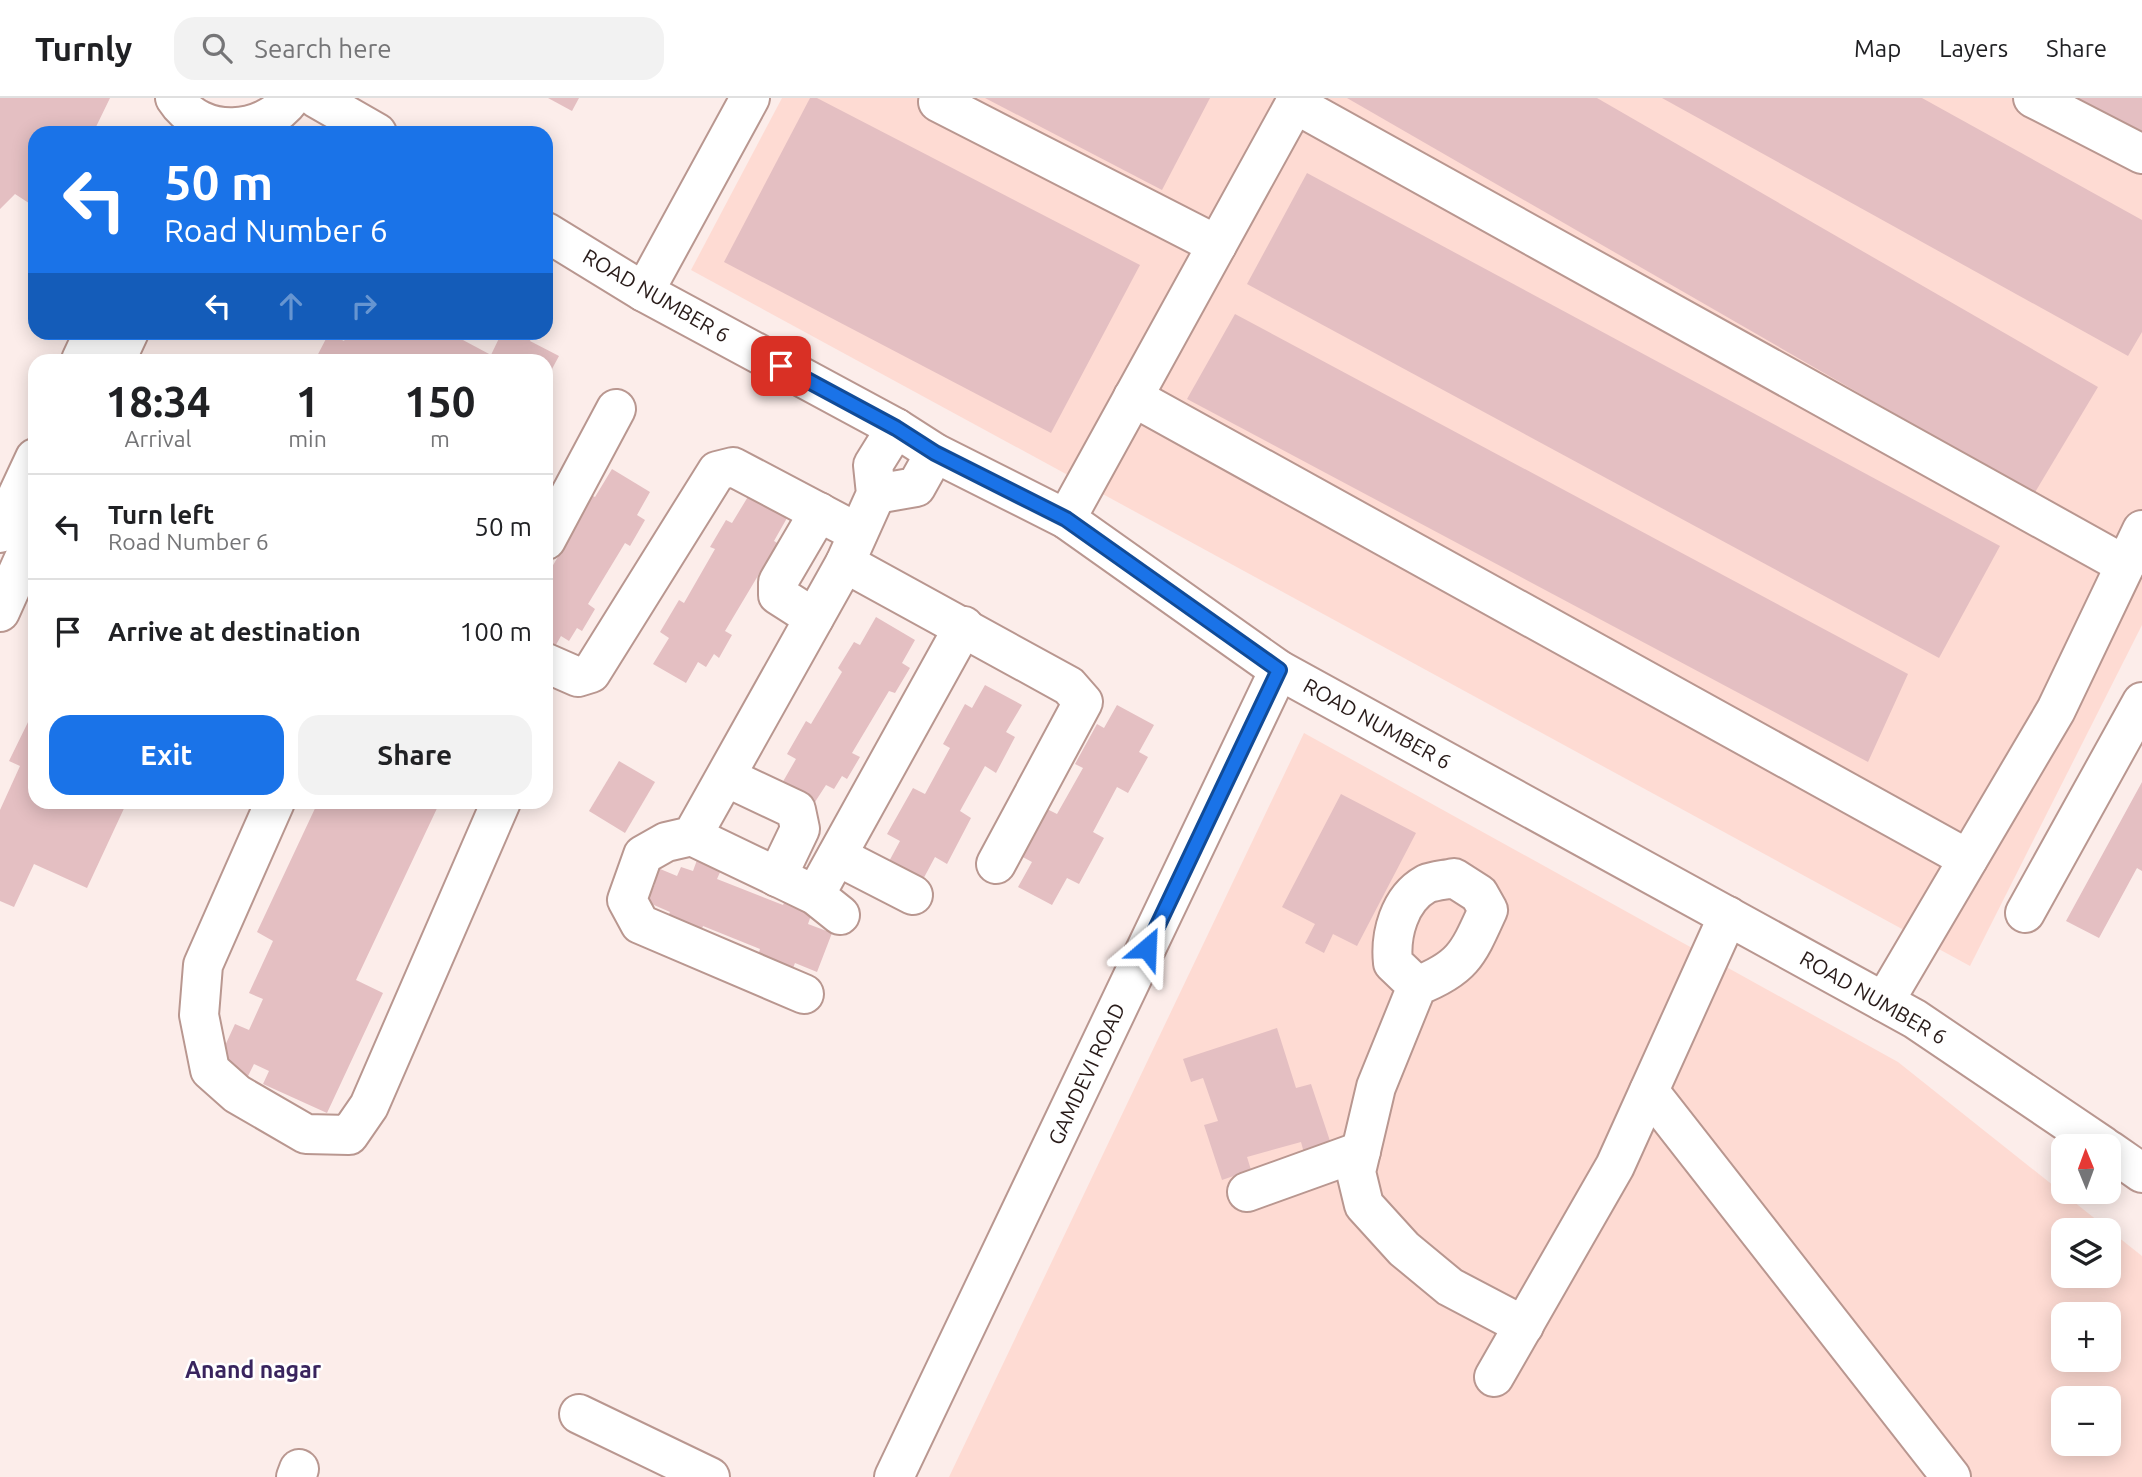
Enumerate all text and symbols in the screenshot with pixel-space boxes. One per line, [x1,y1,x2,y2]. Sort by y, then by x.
search box [174,17,664,80]
icon: search [198,29,236,67]
text: Turnly [35,30,132,67]
text: Search here [254,34,392,63]
text: Map [1854,35,1901,62]
text: Layers [1939,35,2008,62]
text: Share [2046,35,2107,62]
icon: left [49,154,140,245]
text: 50 m [164,154,273,209]
text: Road Number 6 [164,212,388,248]
street label: ROAD NUMBER 6 [579,244,734,347]
icon: left [199,287,237,325]
icon: ahead [272,287,310,325]
icon: right [345,287,383,325]
pin [751,336,811,396]
icon: arrive [762,347,800,385]
text: 18:34 [106,378,211,425]
text: 1 [296,378,319,425]
text: 150 [404,378,475,425]
text: Arrival [125,426,192,451]
text: min [288,426,327,451]
text: m [430,426,450,451]
text: Turn left [108,500,214,529]
icon: left [49,508,87,546]
text: 50 m [474,512,532,541]
text: Road Number 6 [108,529,269,554]
icon: arrive [49,613,87,651]
text: Arrive at destination [108,617,361,646]
text: 100 m [460,617,532,646]
street label: ROAD NUMBER 6 [1300,673,1455,774]
button: Exit [49,715,284,795]
button: Share [298,715,532,795]
position arrow [1110,911,1184,985]
street label: ROAD NUMBER 6 [1796,946,1951,1049]
street label: GAMDEVI ROAD [1043,999,1129,1148]
north arrow [2051,1134,2121,1204]
map controls [2051,1134,2121,1456]
button: layers [2051,1218,2121,1288]
button: + [2051,1302,2121,1372]
district label: Anand nagar [185,1357,322,1382]
button: − [2051,1386,2121,1456]

